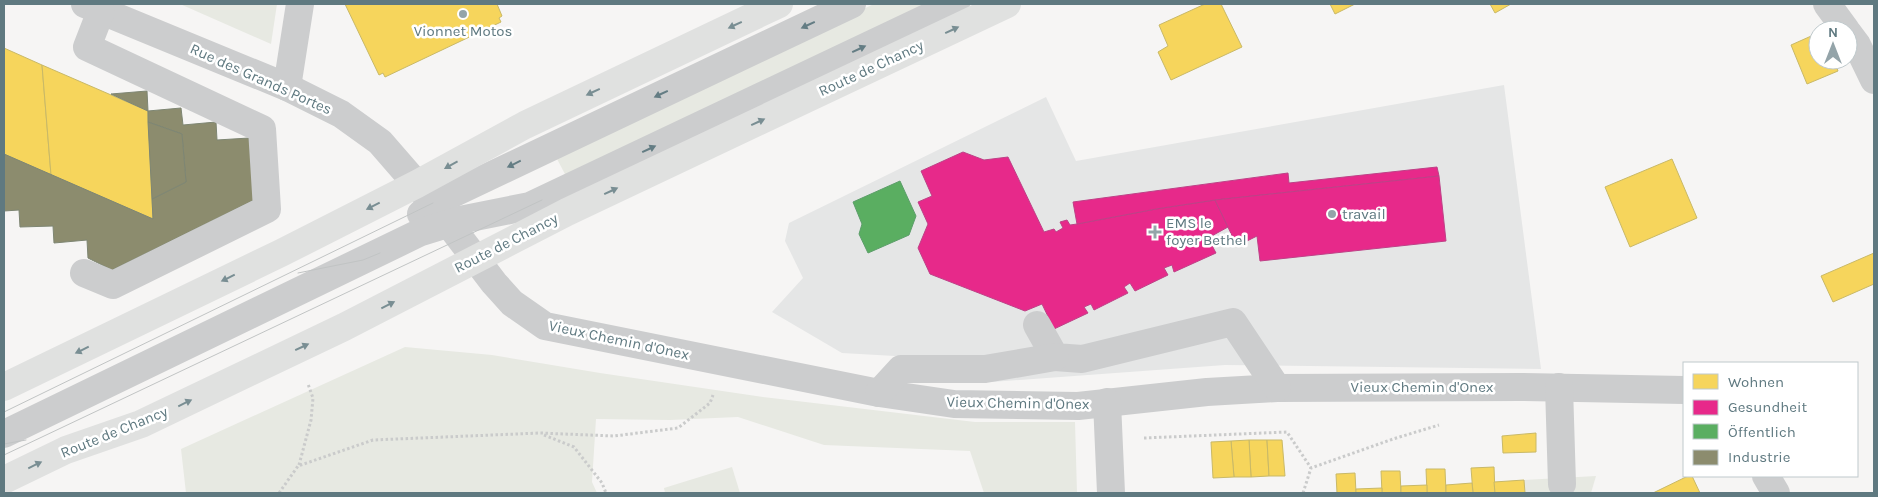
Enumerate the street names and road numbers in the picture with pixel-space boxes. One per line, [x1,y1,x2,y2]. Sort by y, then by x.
street label: Route de Chancy [816,36,926,100]
street label: Rue des Grands Portes [187,40,335,118]
street label: Route de Chancy [451,209,561,277]
street label: Vieux Chemin d'Onex [547,316,691,364]
street label: Vieux Chemin d'Onex [1350,378,1494,396]
street label: Vieux Chemin d'Onex [946,393,1090,413]
street label: Route de Chancy [58,402,170,462]

